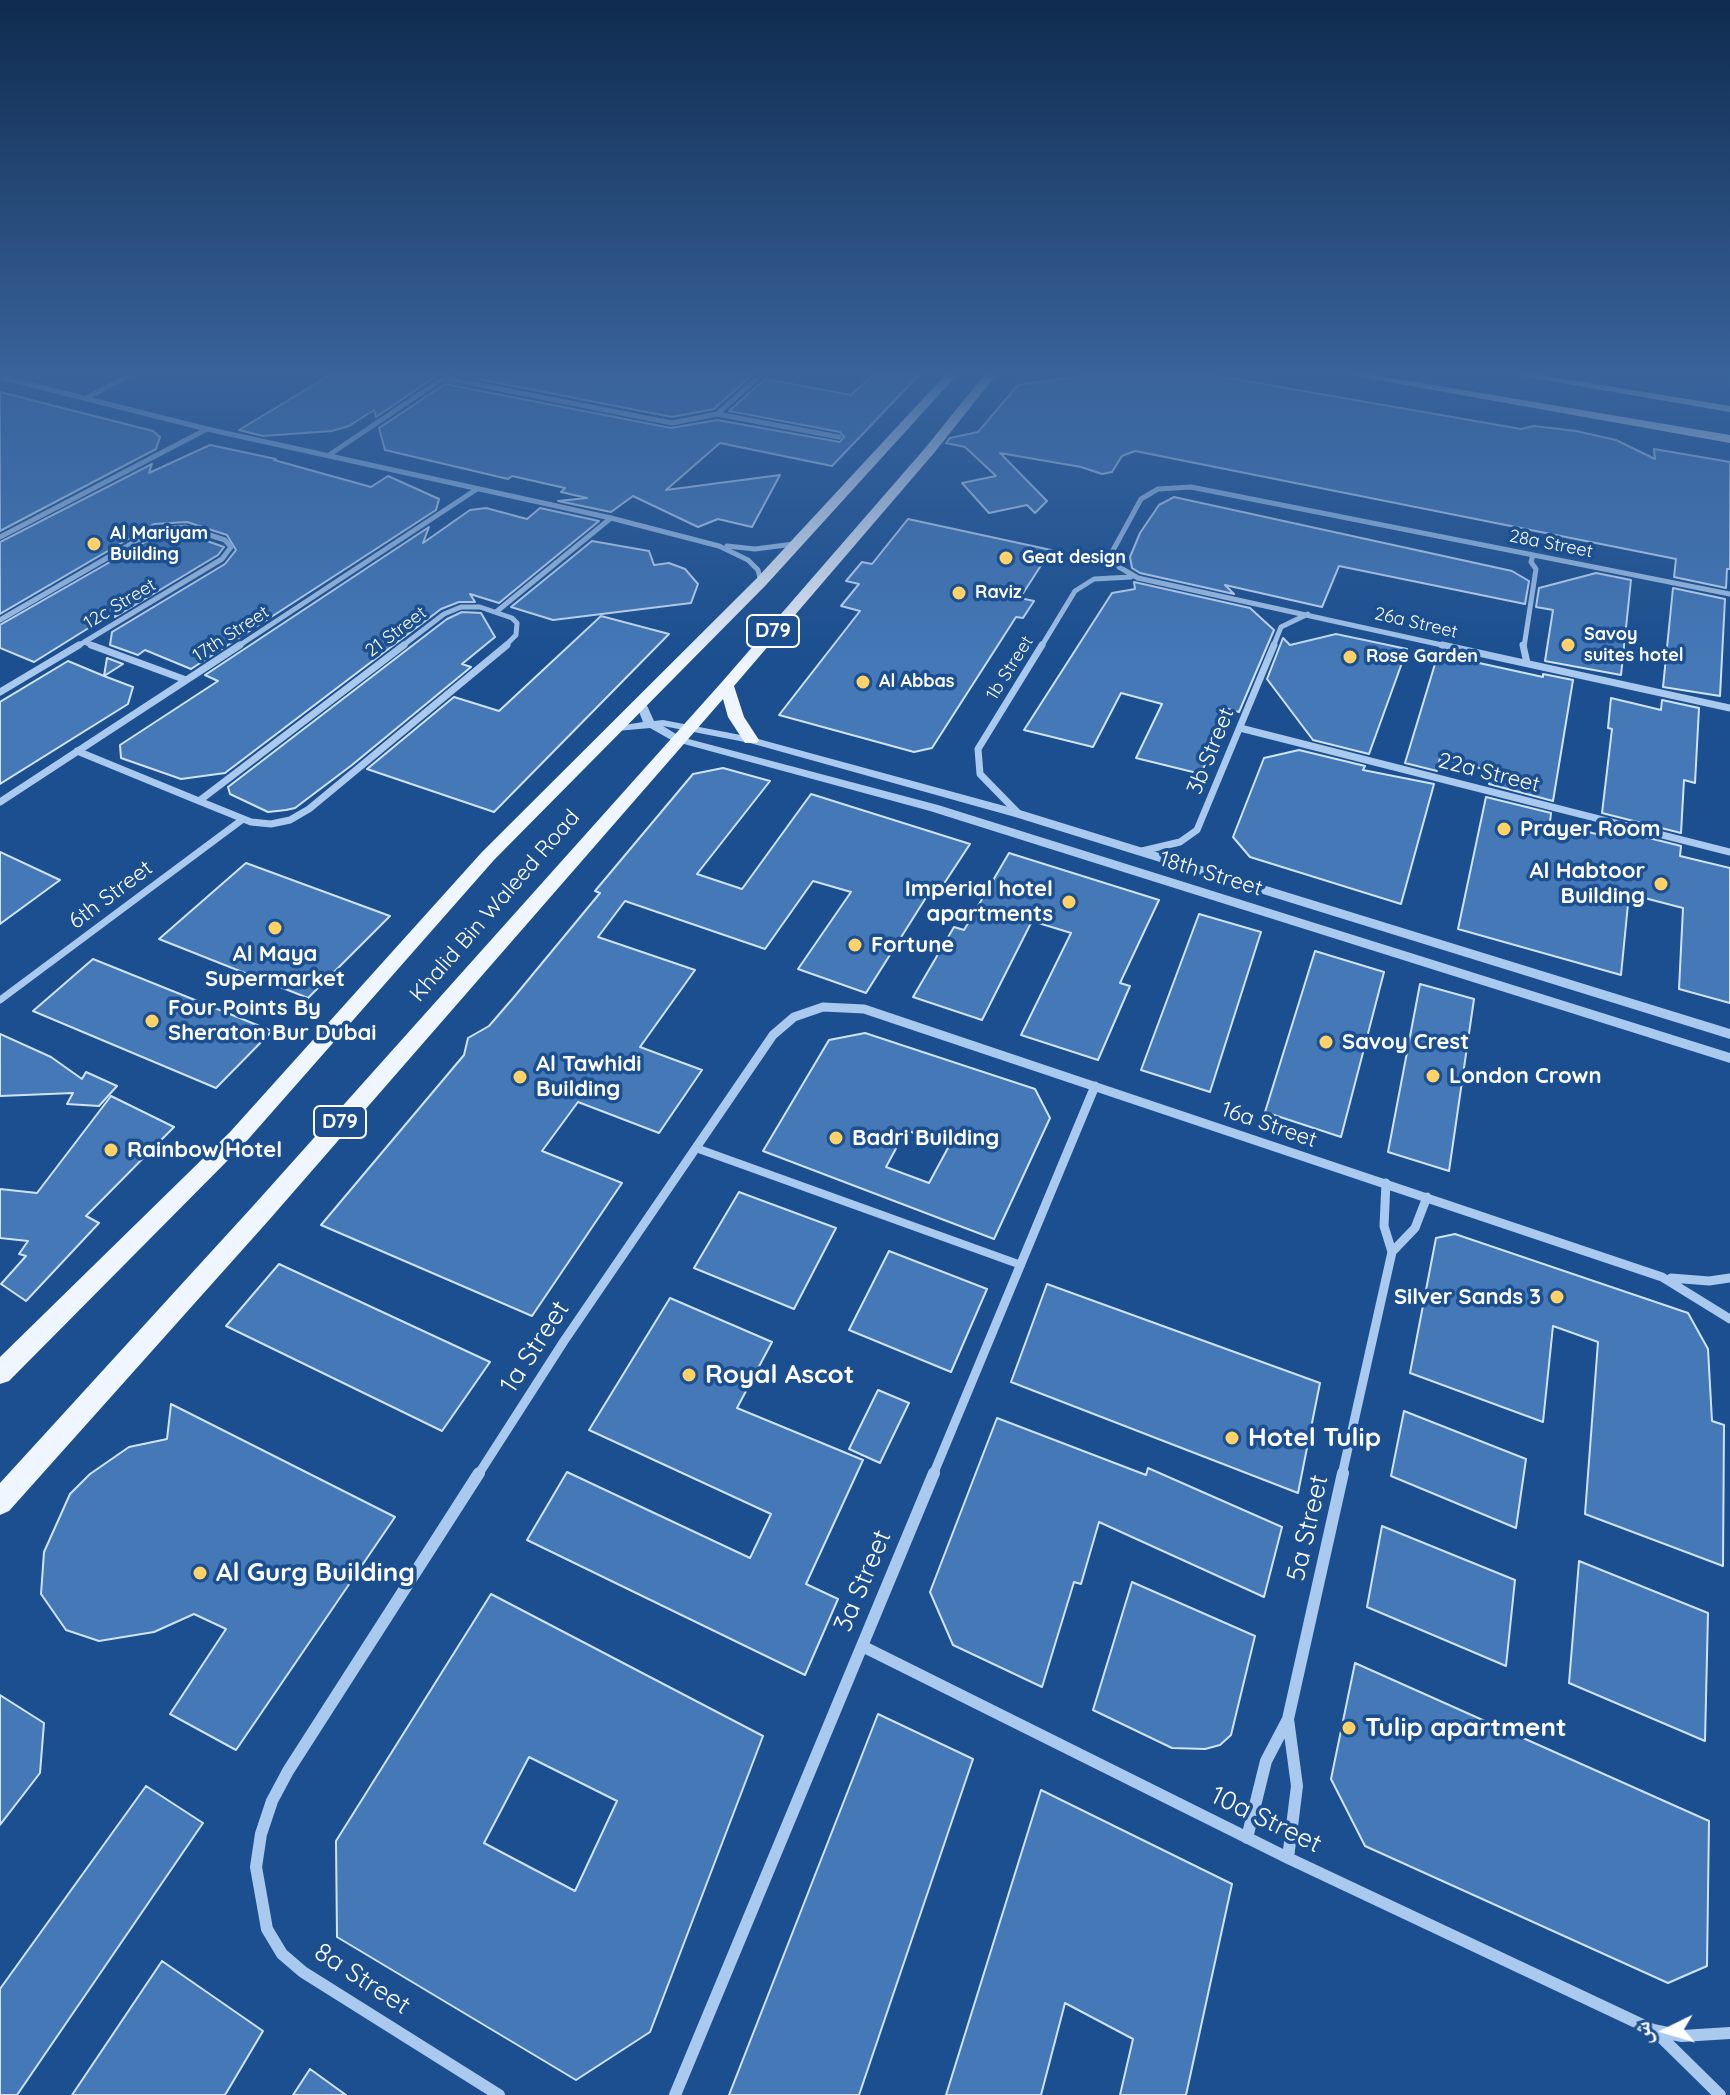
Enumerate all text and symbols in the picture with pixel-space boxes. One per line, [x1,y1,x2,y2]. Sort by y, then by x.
place label: Al Mariyam Building [110,523,208,566]
street label: 28a Street [1507,525,1595,563]
marker: Al Mariyam Building [85,535,103,553]
place label: Geat design [1022,547,1126,569]
marker: Geat design [997,549,1015,567]
street label: 12c Street [80,574,160,634]
place label: Raviz [975,582,1022,604]
marker: Raviz [950,584,968,602]
street label: 17th Street [189,601,273,667]
street label: 21 Street [361,602,431,662]
street label: 26a Street [1372,603,1460,643]
road number: D79 [747,615,799,647]
place label: Savoy suites hotel [1584,624,1684,666]
street label: 1b Street [982,632,1038,704]
marker: Savoy suites hotel [1559,636,1577,654]
place label: Rose Garden [1366,646,1478,668]
marker: Rose Garden [1341,648,1359,666]
place label: Al Abbas [879,671,954,693]
marker: Al Abbas [854,673,872,691]
street label: 3b Street [1182,704,1240,798]
street label: 22a Street [1435,748,1543,798]
street label: Khalid Bin Waleed Road [404,805,586,1007]
place label: Prayer Room [1520,816,1661,842]
marker: Prayer Room [1495,820,1513,838]
street label: 18th Street [1156,846,1266,902]
street label: 6th Street [64,855,158,935]
place label: Al Habtoor Building [1530,858,1645,910]
marker: Al Habtoor Building [1652,875,1670,893]
place label: Imperial hotel apartments [905,876,1053,928]
marker: Imperial hotel apartments [1060,893,1078,911]
marker: Al Maya Supermarket [266,919,284,937]
place label: Fortune [871,932,954,958]
marker: Fortune [846,936,864,954]
place label: Al Maya Supermarket [205,941,345,992]
place label: Four Points By Sheraton Bur Dubai [168,995,376,1046]
marker: Four Points By Sheraton Bur Dubai [143,1012,161,1030]
place label: Savoy Crest [1342,1029,1469,1055]
marker: Savoy Crest [1317,1033,1335,1051]
place label: Al Tawhidi Building [536,1051,641,1102]
place label: London Crown [1449,1063,1602,1089]
marker: London Crown [1424,1067,1442,1085]
marker: Al Tawhidi Building [511,1068,529,1086]
street label: 16a Street [1218,1096,1320,1154]
road number: D79 [314,1106,366,1138]
place label: Badri Building [852,1125,999,1151]
marker: Badri Building [827,1129,845,1147]
place label: Rainbow Hotel [127,1137,282,1163]
marker: Rainbow Hotel [102,1141,120,1159]
place label: Silver Sands 3 [1394,1284,1541,1310]
marker: Silver Sands 3 [1548,1288,1566,1306]
street label: 1a Street [494,1295,576,1399]
place label: Royal Ascot [705,1359,854,1391]
marker: Royal Ascot [680,1366,698,1384]
place label: Hotel Tulip [1248,1422,1381,1454]
marker: Hotel Tulip [1223,1429,1241,1447]
street label: 5a Street [1281,1472,1335,1584]
street label: 3a Street [828,1525,898,1637]
place label: Al Gurg Building [216,1557,415,1589]
marker: Al Gurg Building [191,1564,209,1582]
place label: Tulip apartment [1365,1712,1567,1744]
marker: Tulip apartment [1340,1719,1358,1737]
street label: 10a Street [1206,1780,1326,1860]
street label: 8a Street [308,1937,416,2021]
north arrow [1626,1991,1706,2071]
text: ش [1627,2020,1657,2046]

